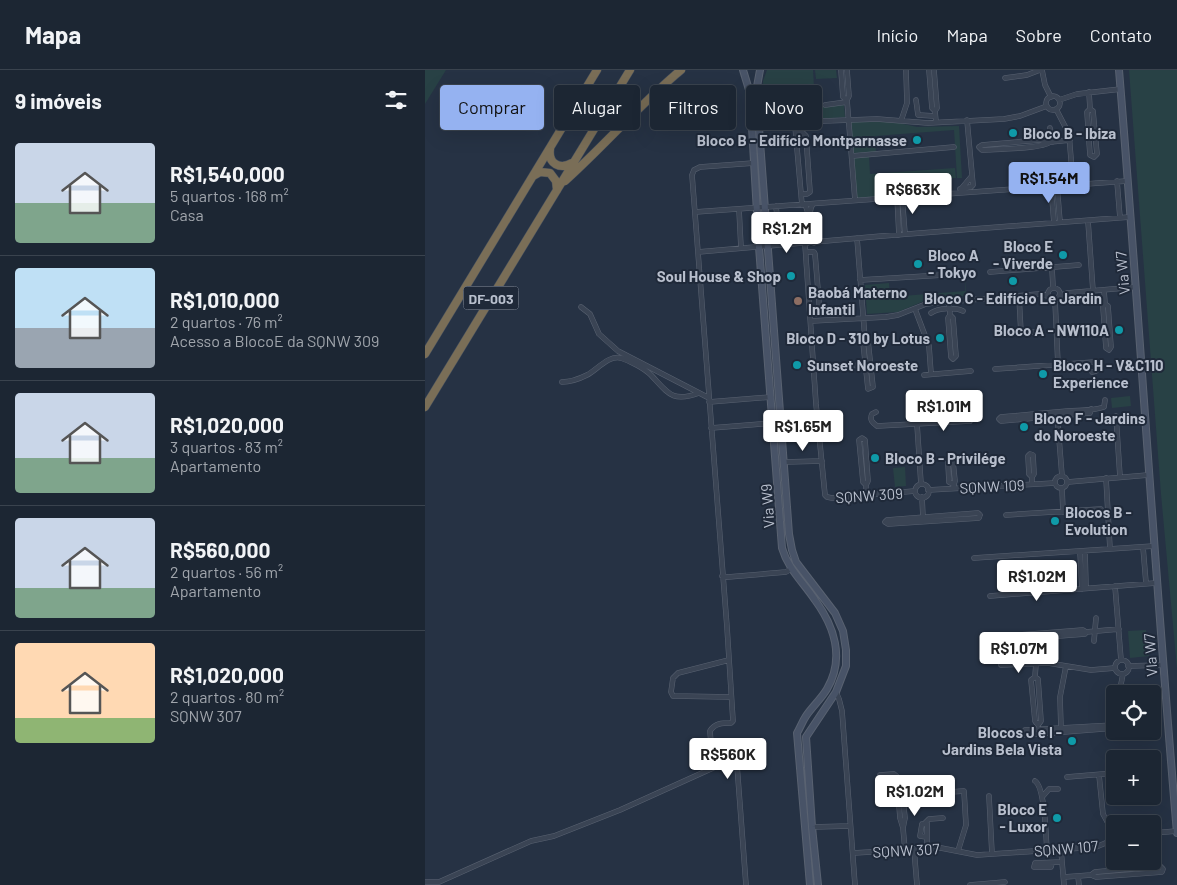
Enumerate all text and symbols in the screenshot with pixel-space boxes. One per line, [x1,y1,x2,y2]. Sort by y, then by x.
text: Mapa [25,20,81,49]
text: Início [876,24,918,46]
text: Mapa [946,24,988,46]
text: Sobre [1016,24,1062,46]
text: Contato [1090,24,1152,46]
chip: Comprar [440,85,544,130]
chip: Alugar [554,85,640,130]
chip: Filtros [650,85,736,130]
chip: Novo [746,85,822,130]
icon: filters [382,86,410,114]
text: 9 imóveis [15,88,102,113]
place label: Bloco B - Ibiza [1023,124,1116,142]
marker: Bloco B - Ibiza [1007,127,1019,139]
place label: Bloco B - Edifício Montparnasse [697,131,907,149]
marker: Bloco B - Edifício Montparnasse [911,134,923,146]
text: R$1,540,000 [170,161,285,186]
pin: R$1.54M [1003,162,1095,204]
icon: home [55,163,115,223]
text: R$1.54M [1020,168,1078,187]
pin: R$663K [872,172,954,215]
text: R$663K [886,179,940,198]
text: 5 quartos · 168 m² [170,186,289,205]
text: Casa [170,205,204,224]
pin: R$1.2M [746,212,828,254]
text: R$1.2M [762,218,812,237]
place label: Bloco E - Viverde [993,237,1053,272]
place label: Bloco A - Tokyo [928,246,979,281]
marker: Bloco E - Viverde [1057,249,1069,261]
street label: Via W7 [1111,251,1133,295]
marker: Bloco A - Tokyo [912,258,924,270]
place label: Soul House & Shop [657,267,781,285]
marker: Soul House & Shop [785,270,797,282]
marker: Bloco C - Edifício Le Jardin [1007,275,1019,287]
place label: Baobá Materno Infantil [808,283,907,318]
text: R$1,010,000 [170,287,279,312]
road number: DF-003 [463,287,519,310]
icon: home [55,288,115,348]
place label: Bloco C - Edifício Le Jardin [924,289,1102,307]
marker: Baobá Materno Infantil [792,295,804,307]
text: 2 quartos · 76 m² [170,312,283,331]
place label: Bloco A - NW110A [994,321,1109,339]
marker: Bloco A - NW110A [1113,324,1125,336]
place label: Bloco D - 310 by Lotus [786,329,930,347]
text: Acesso a BlocoE da SQNW 309 [170,331,379,350]
marker: Bloco D - 310 by Lotus [934,332,946,344]
place label: Sunset Noroeste [807,356,918,374]
place label: Bloco H - V&C110 Experience [1053,356,1164,391]
marker: Sunset Noroeste [791,359,803,371]
marker: Bloco H - V&C110 Experience [1037,368,1049,380]
pin: R$1.01M [898,390,990,432]
text: R$1.01M [917,396,971,415]
place label: Bloco F - Jardins do Noroeste [1034,409,1146,444]
pin: R$1.65M [757,410,849,452]
text: R$1,020,000 [170,412,284,437]
icon: home [55,413,115,473]
text: R$1.65M [774,416,832,435]
marker: Bloco F - Jardins do Noroeste [1018,421,1030,433]
text: 3 quartos · 83 m² [170,437,283,456]
place label: Bloco B - Privilége [885,449,1006,467]
marker: Bloco B - Privilége [869,452,881,464]
text: Apartamento [170,456,261,475]
street label: SQNW 109 [959,475,1025,497]
street label: Via W9 [756,483,778,529]
street label: SQNW 309 [835,484,903,506]
place label: Blocos B - Evolution [1065,503,1132,538]
marker: Blocos B - Evolution [1049,515,1061,527]
text: R$560,000 [170,537,270,562]
icon: home [55,538,115,598]
pin: R$1.02M [991,560,1083,602]
text: 2 quartos · 56 m² [170,562,283,581]
text: R$1.02M [1008,566,1066,585]
text: Apartamento [170,581,261,600]
pin: R$1.07M [973,632,1065,674]
street label: Vla W7 [1140,633,1160,677]
text: R$1.07M [990,638,1048,657]
text: R$1,020,000 [170,662,284,687]
icon: home [55,663,115,723]
map controls [1106,685,1161,870]
button: locate [1106,685,1161,740]
text: 2 quartos · 80 m² [170,687,284,706]
text: SQNW 307 [170,706,241,725]
place label: Blocos J e I - Jardins Bela Vista [942,723,1062,758]
marker: Blocos J e I - Jardins Bela Vista [1066,735,1078,747]
pin: R$560K [687,738,769,780]
text: R$560K [700,744,756,763]
button: + [1106,750,1161,805]
pin: R$1.02M [869,774,961,817]
text: R$1.02M [886,781,944,800]
place label: Bloco E - Luxor [998,800,1047,835]
marker: Bloco E - Luxor [1051,812,1063,824]
button: − [1106,815,1161,870]
street label: SQNW 107 [1033,836,1099,860]
street label: SQNW 307 [872,839,940,861]

